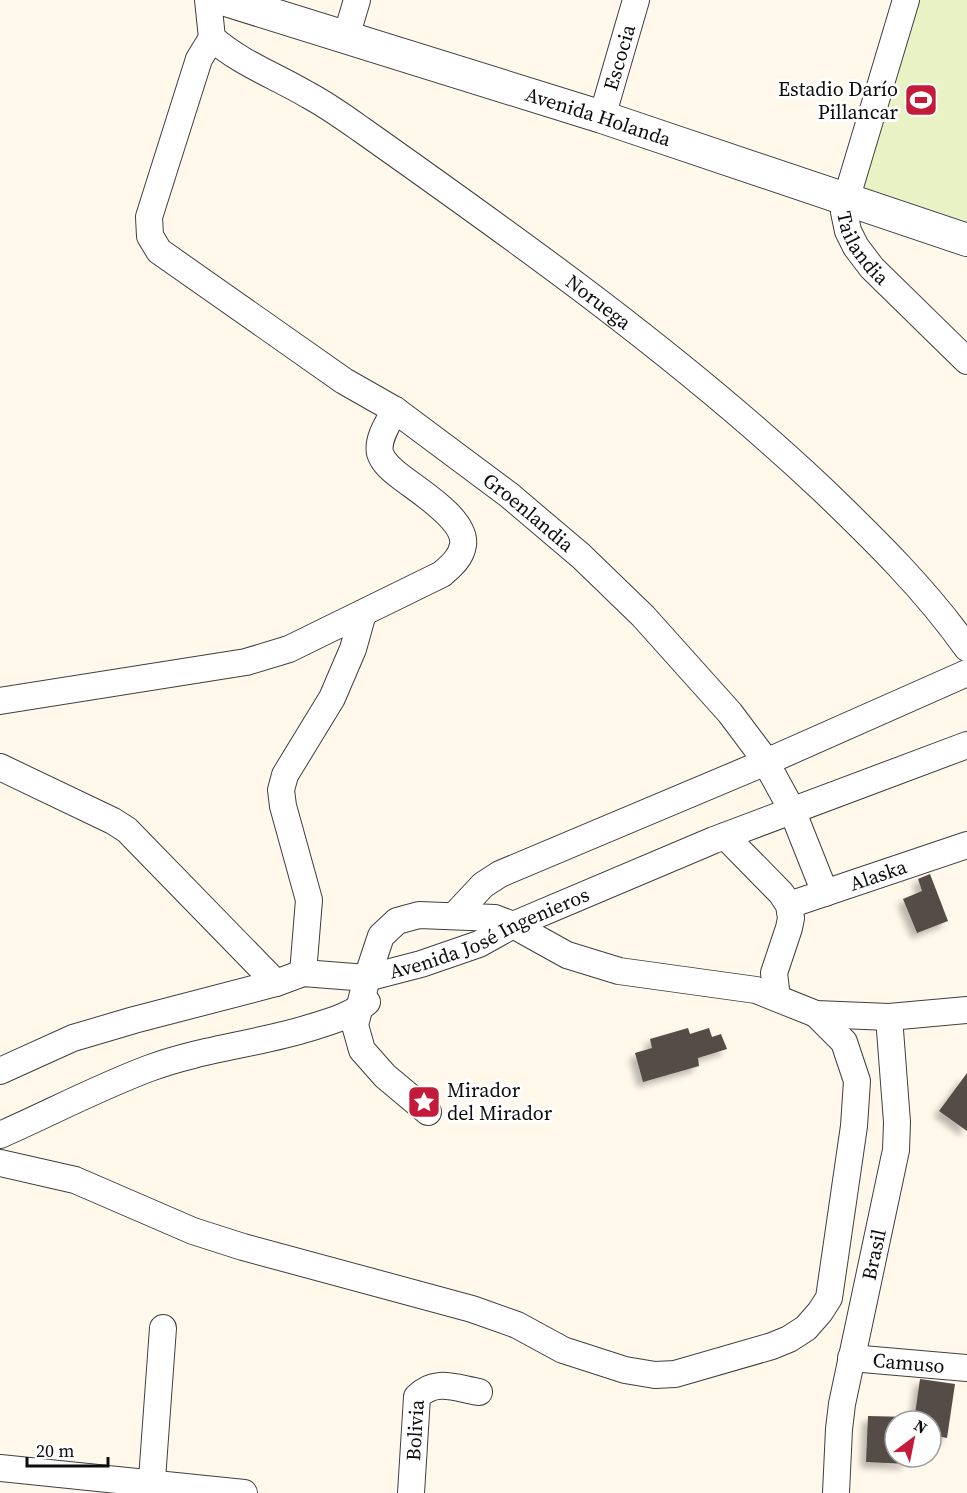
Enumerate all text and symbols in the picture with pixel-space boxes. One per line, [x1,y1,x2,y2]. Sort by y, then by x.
street label: Escocia [596,20,642,94]
place label: Estadio Darío Pillancar [778,75,899,126]
street label: Avenida Holanda [522,80,675,154]
sports icon: Estadio Darío Pillancar [903,82,939,118]
street label: Tailandia [830,209,896,292]
street label: Noruega [560,268,638,337]
street label: Groenlandia [477,466,581,559]
street label: Alaska [846,852,911,898]
street label: Avenida José Ingenieros [386,880,593,986]
place label: Mirador del Mirador [447,1076,553,1127]
place icon: Mirador del Mirador [406,1084,442,1120]
street label: Brasil [855,1226,893,1283]
street label: Camuso [872,1346,946,1380]
street label: Bolivia [399,1398,431,1462]
north arrow [883,1409,943,1469]
text: N [910,1414,932,1439]
scale bar [27,1430,108,1468]
text: 20 m [36,1438,74,1463]

